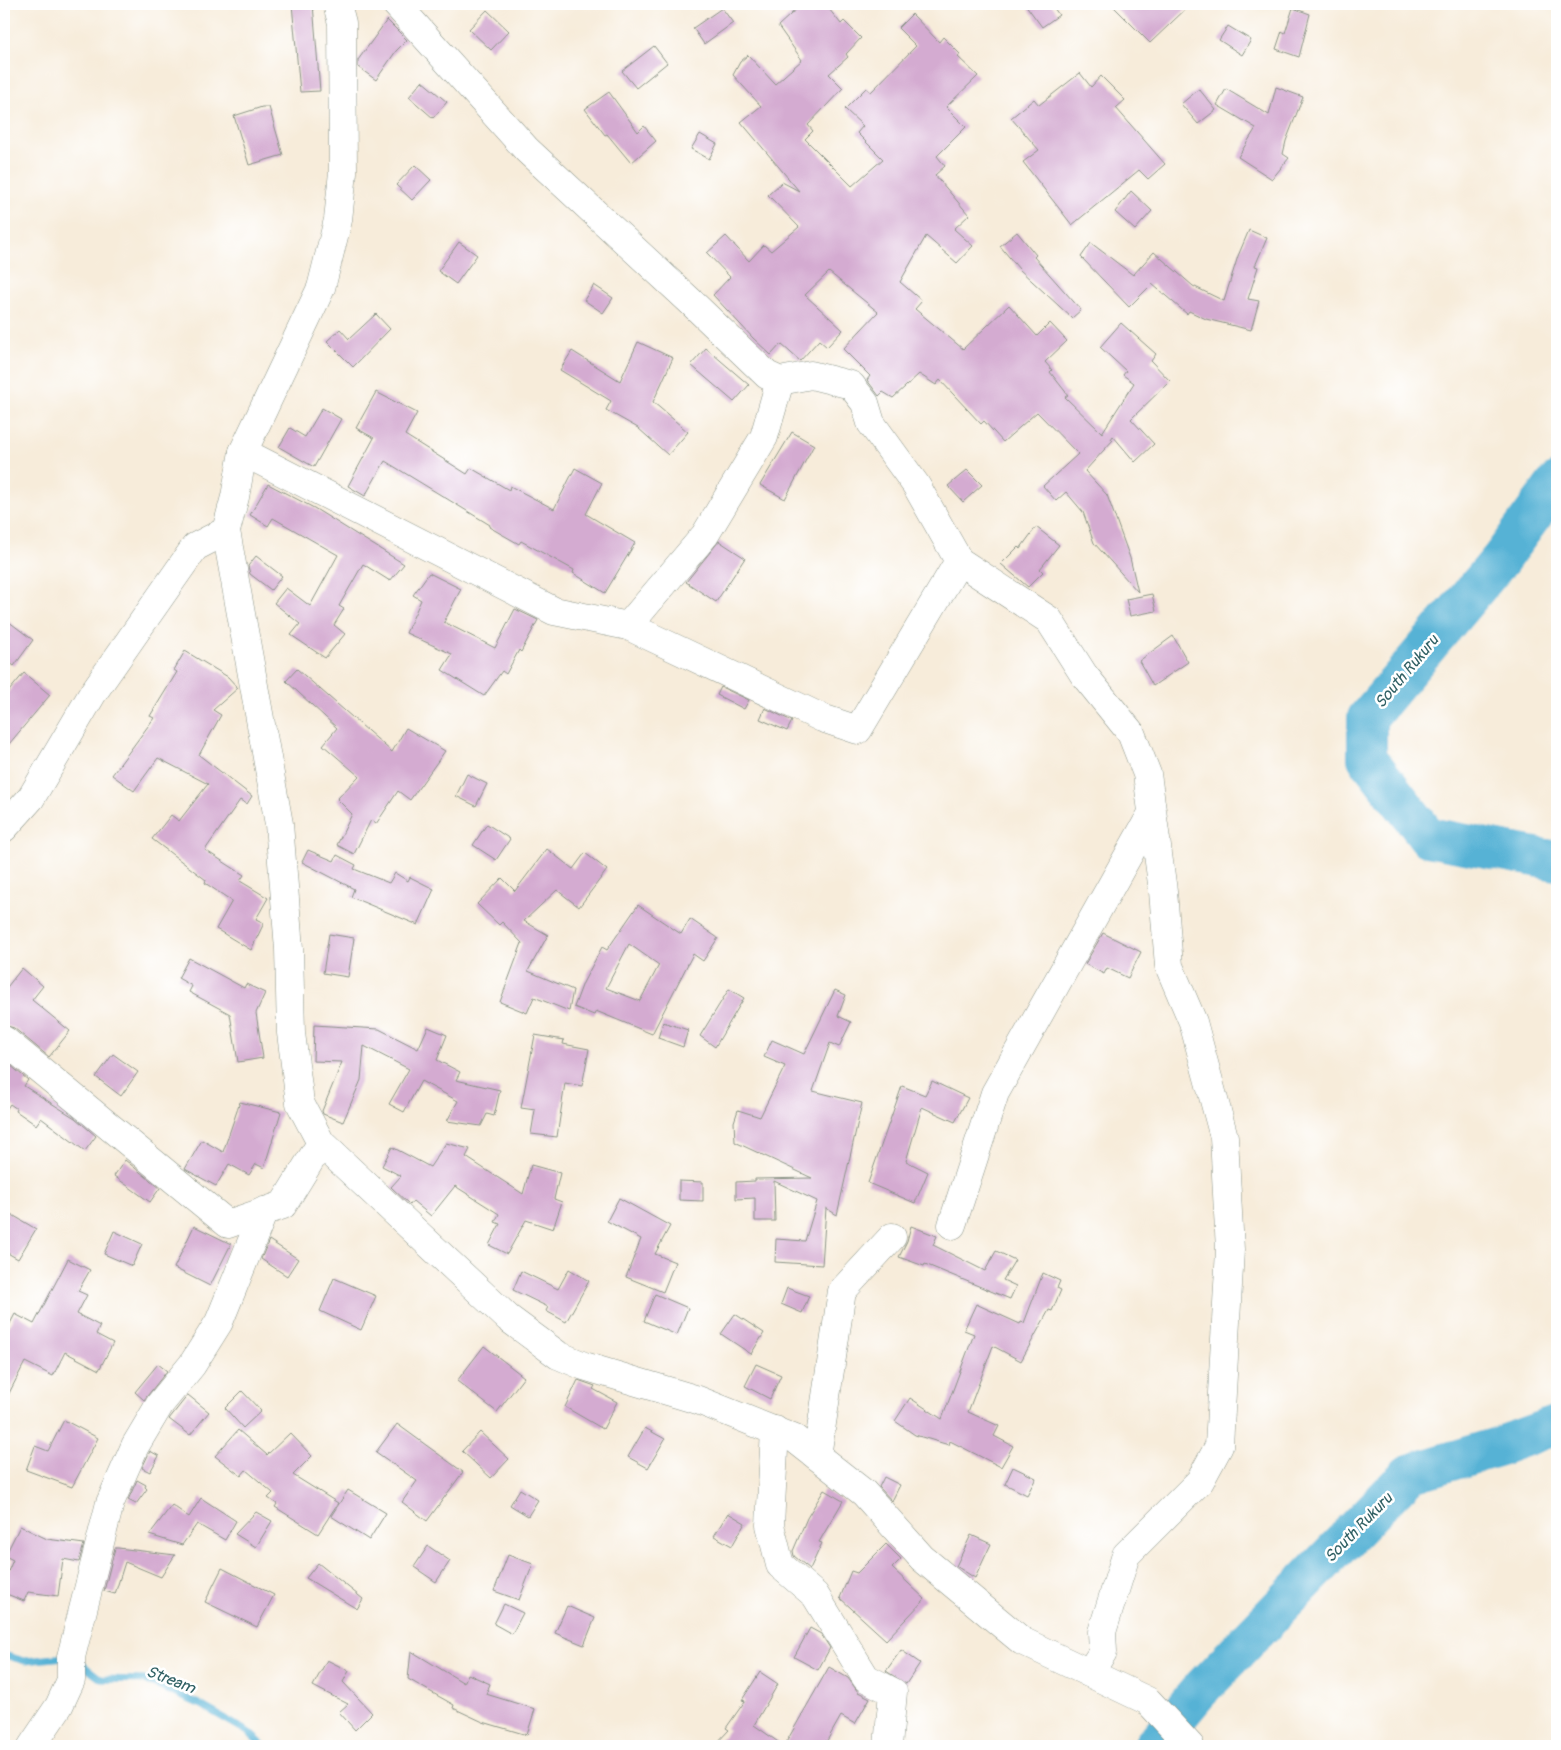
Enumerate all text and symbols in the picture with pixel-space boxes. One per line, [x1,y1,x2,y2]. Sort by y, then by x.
water label: South Rukuru [1370,630,1444,712]
water label: South Rukuru [1321,1488,1398,1567]
water label: Stream [143,1662,199,1699]

